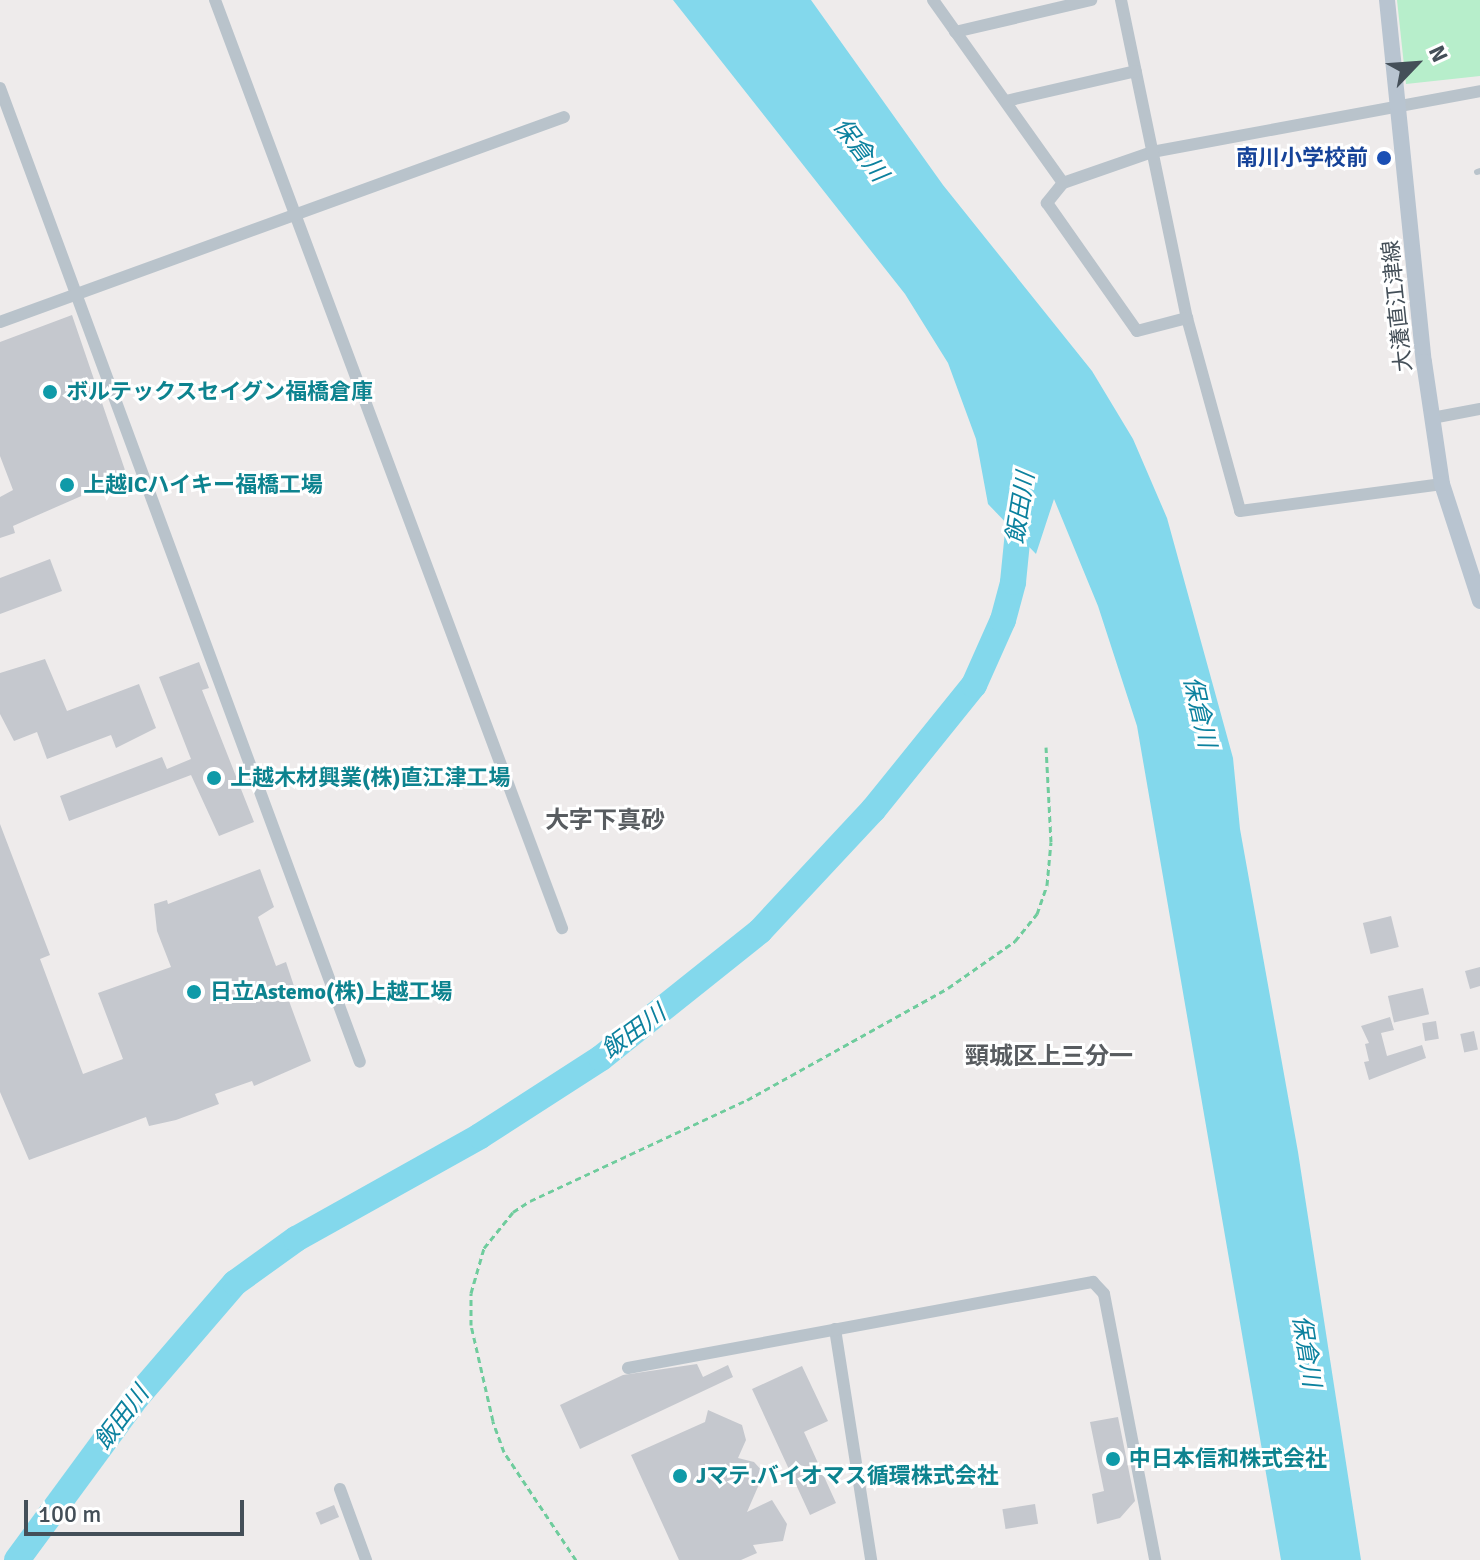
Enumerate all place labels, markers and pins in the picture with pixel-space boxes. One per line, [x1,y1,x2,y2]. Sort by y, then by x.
place label: 南川小学校前 [1236,145,1368,171]
marker: 南川小学校前 [1375,149,1393,167]
place label: ボルテックスセイグン福橋倉庫 [66,379,374,405]
marker: ボルテックスセイグン福橋倉庫 [41,383,59,401]
place label: 上越ICハイキー福橋工場 [83,472,323,498]
marker: 上越ICハイキー福橋工場 [58,476,76,494]
place label: 上越木材興業(株)直江津工場 [230,765,510,791]
marker: 上越木材興業(株)直江津工場 [205,769,223,787]
place label: 日立Astemo(株)上越工場 [210,979,453,1005]
marker: 日立Astemo(株)上越工場 [185,983,203,1001]
place label: 中日本信和株式会社 [1129,1446,1327,1472]
marker: 中日本信和株式会社 [1104,1450,1122,1468]
place label: Jマテ.バイオマス循環株式会社 [696,1463,999,1489]
marker: Jマテ.バイオマス循環株式会社 [671,1467,689,1485]

